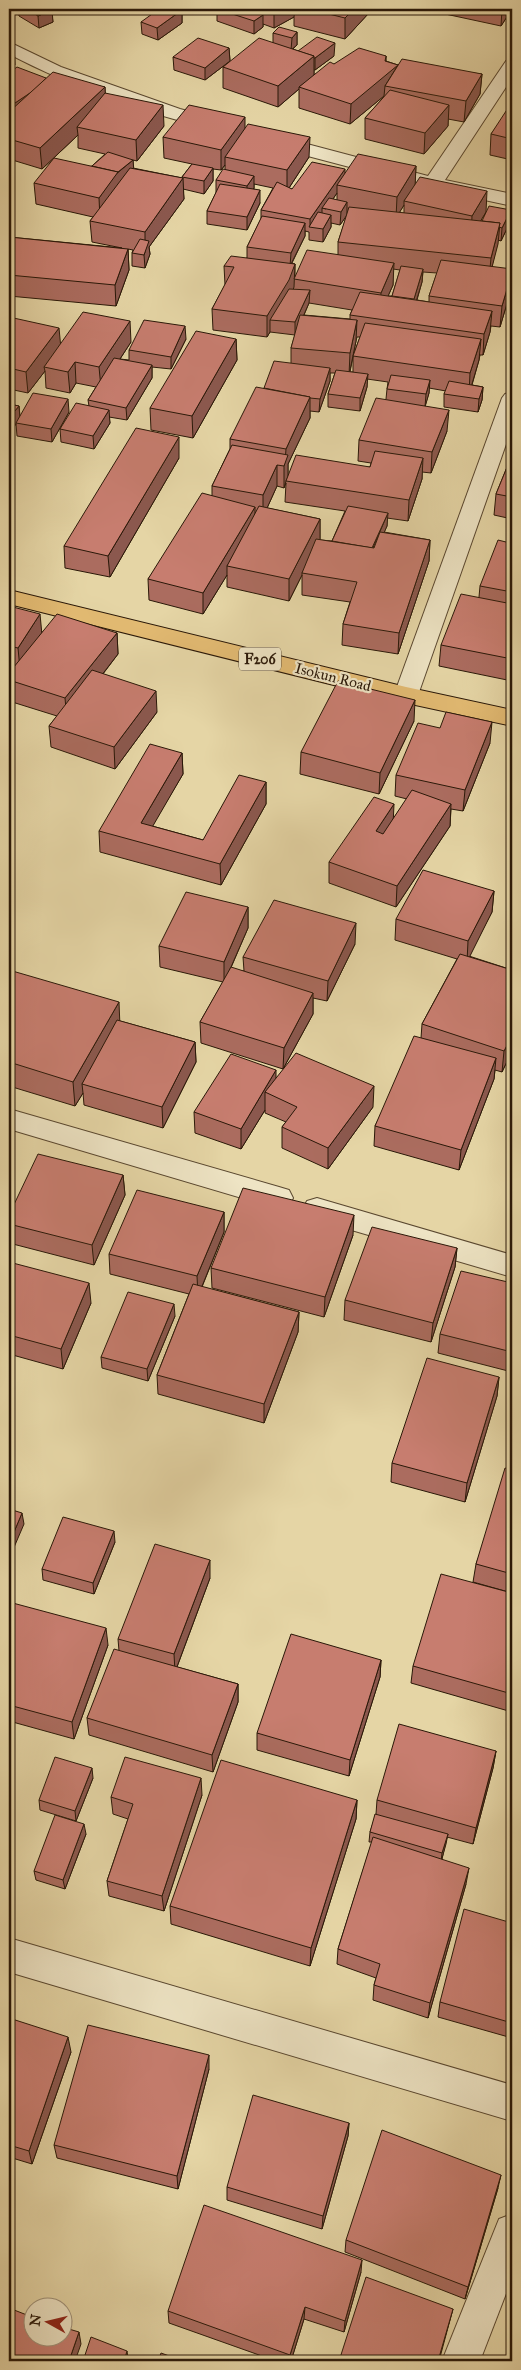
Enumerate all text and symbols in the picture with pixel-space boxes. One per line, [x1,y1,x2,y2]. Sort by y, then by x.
road number: F206 [239,648,281,671]
street label: Isokun Road [293,659,373,695]
north arrow [22,2298,72,2348]
text: N [26,2313,45,2327]

